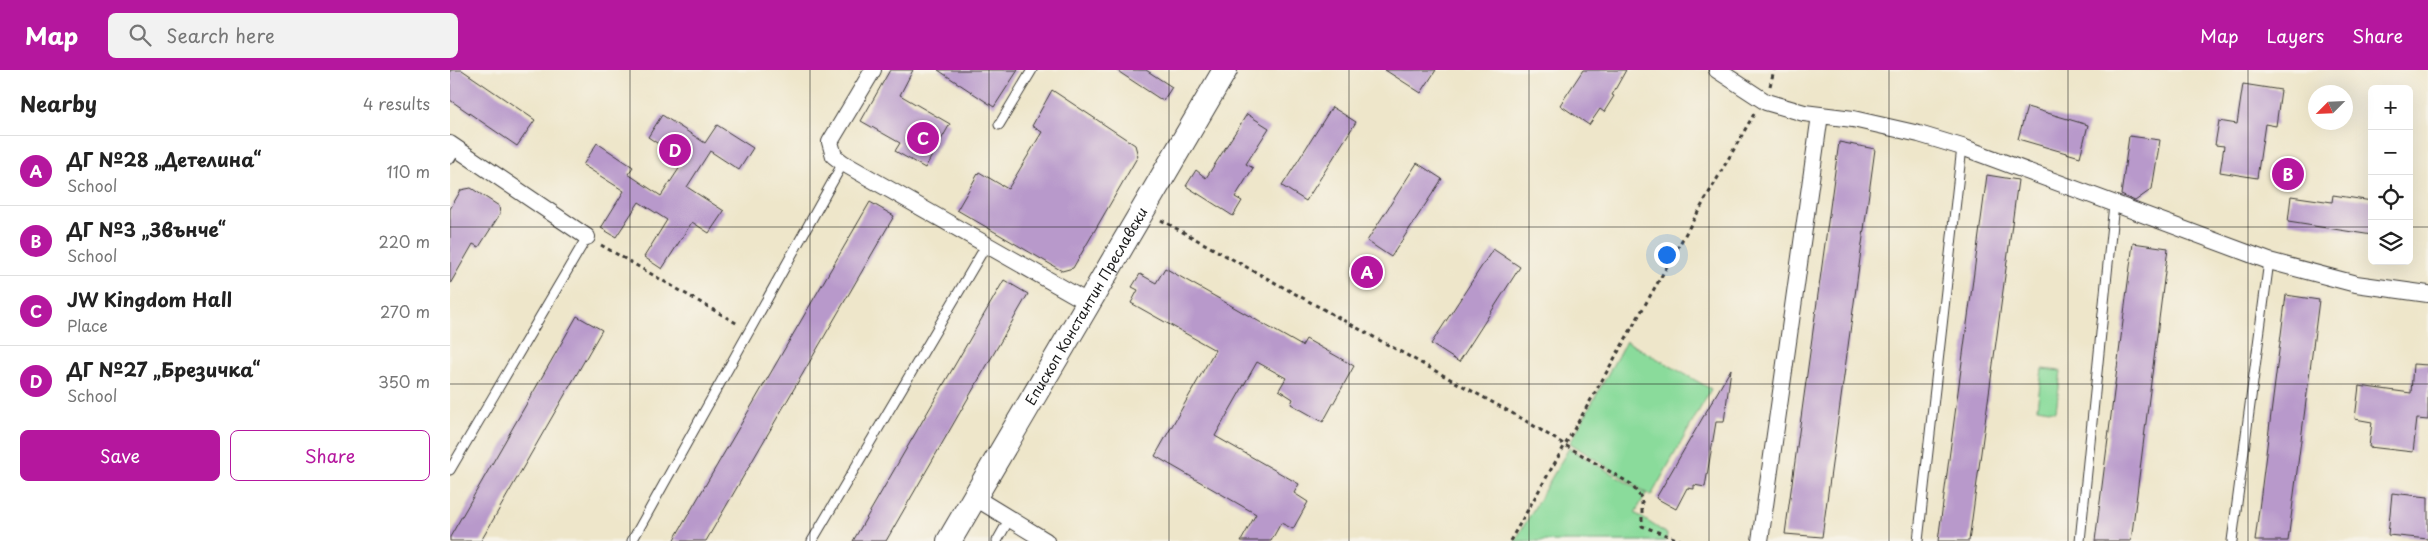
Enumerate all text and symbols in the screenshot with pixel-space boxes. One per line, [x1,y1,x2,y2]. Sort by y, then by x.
search box [108,13,458,58]
text: Map [25,17,78,53]
icon: search [126,21,154,49]
text: Search here [166,21,275,49]
text: Map [2200,22,2239,49]
text: Layers [2267,22,2324,49]
text: Share [2352,22,2403,49]
north arrow [2308,85,2353,130]
map controls [2368,85,2413,265]
button: + [2368,85,2413,130]
text: Nearby [20,87,97,119]
text: 4 results [363,91,430,115]
pin: C [907,119,939,157]
button: − [2368,130,2413,175]
pin: D [659,131,691,169]
text: ДГ №28 „Детелина“ [67,145,261,173]
pin: B [2272,155,2304,193]
text: A [30,159,42,183]
text: 110 m [387,159,430,183]
text: School [67,173,117,197]
button: locate [2368,175,2413,220]
street label: Епископ Константин Преславски [1020,203,1152,409]
text: ДГ №3 „Звънче“ [67,215,226,243]
button: layers [2368,220,2413,265]
text: B [31,229,41,253]
text: 220 m [379,229,430,253]
your location [1654,242,1680,268]
text: School [67,243,117,267]
pin: A [1351,253,1383,291]
text: JW Kingdom Hall [67,285,232,313]
text: C [30,299,42,323]
text: 270 m [380,299,430,323]
text: Place [67,313,108,337]
text: ДГ №27 „Брезичка“ [67,355,260,383]
text: D [30,369,42,393]
text: 350 m [378,369,430,393]
text: School [67,383,117,407]
button: Save [20,430,220,481]
button: Share [230,430,430,481]

